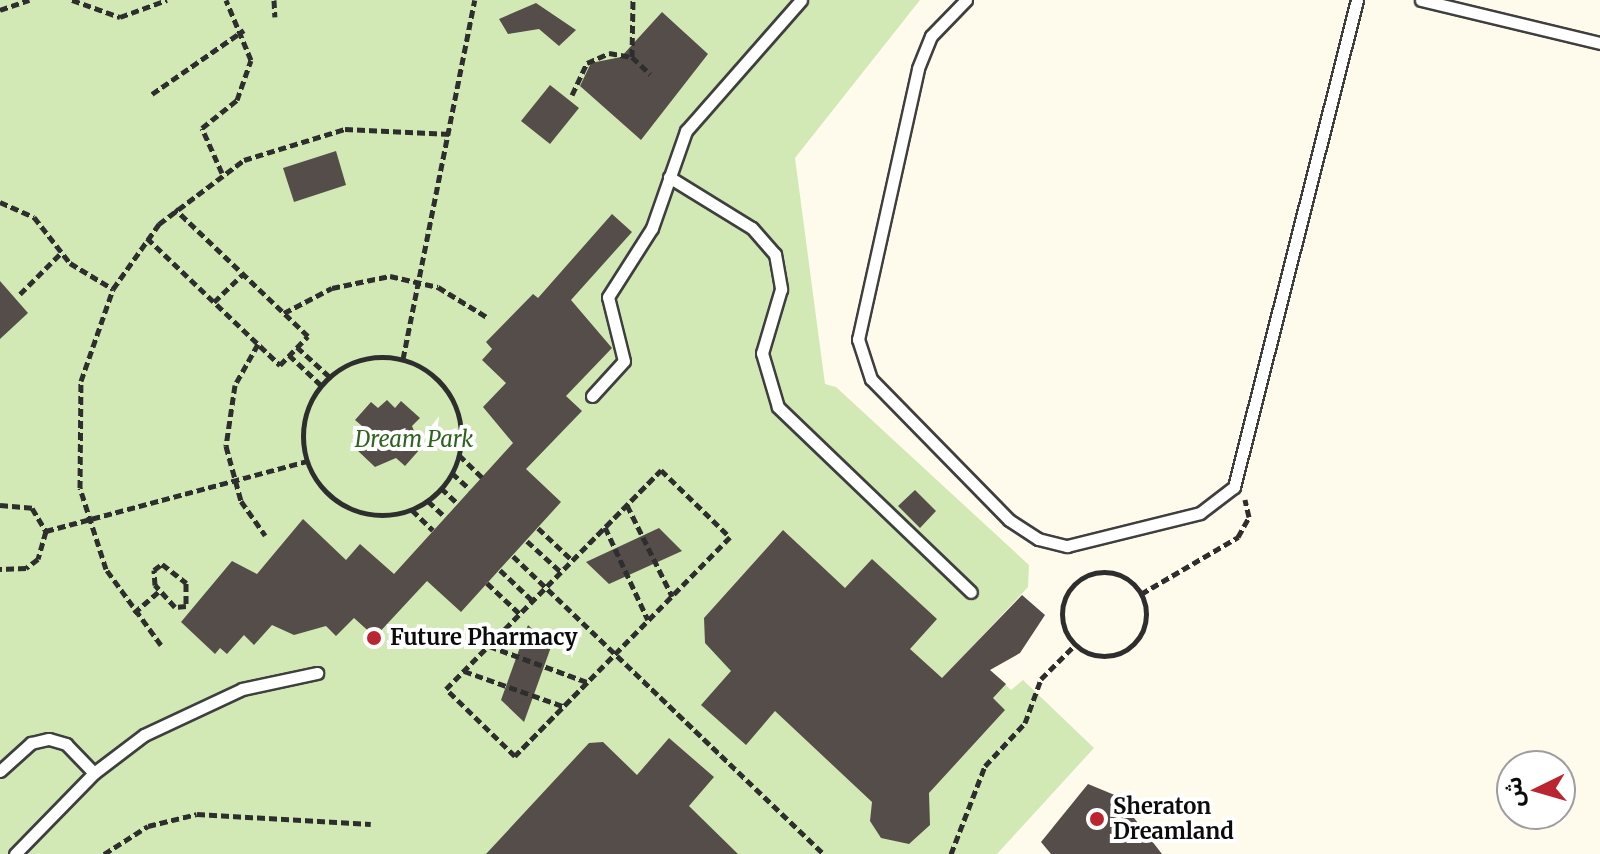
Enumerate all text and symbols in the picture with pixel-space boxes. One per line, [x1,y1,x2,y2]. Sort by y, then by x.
park label: Dream Park [355,427,473,453]
place label: Future Pharmacy [390,625,578,651]
marker: Future Pharmacy [365,629,383,647]
north arrow [1496,750,1576,830]
text: ش [1499,776,1529,808]
place label: Sheraton Dreamland [1113,793,1234,844]
marker: Sheraton Dreamland [1088,810,1106,828]

